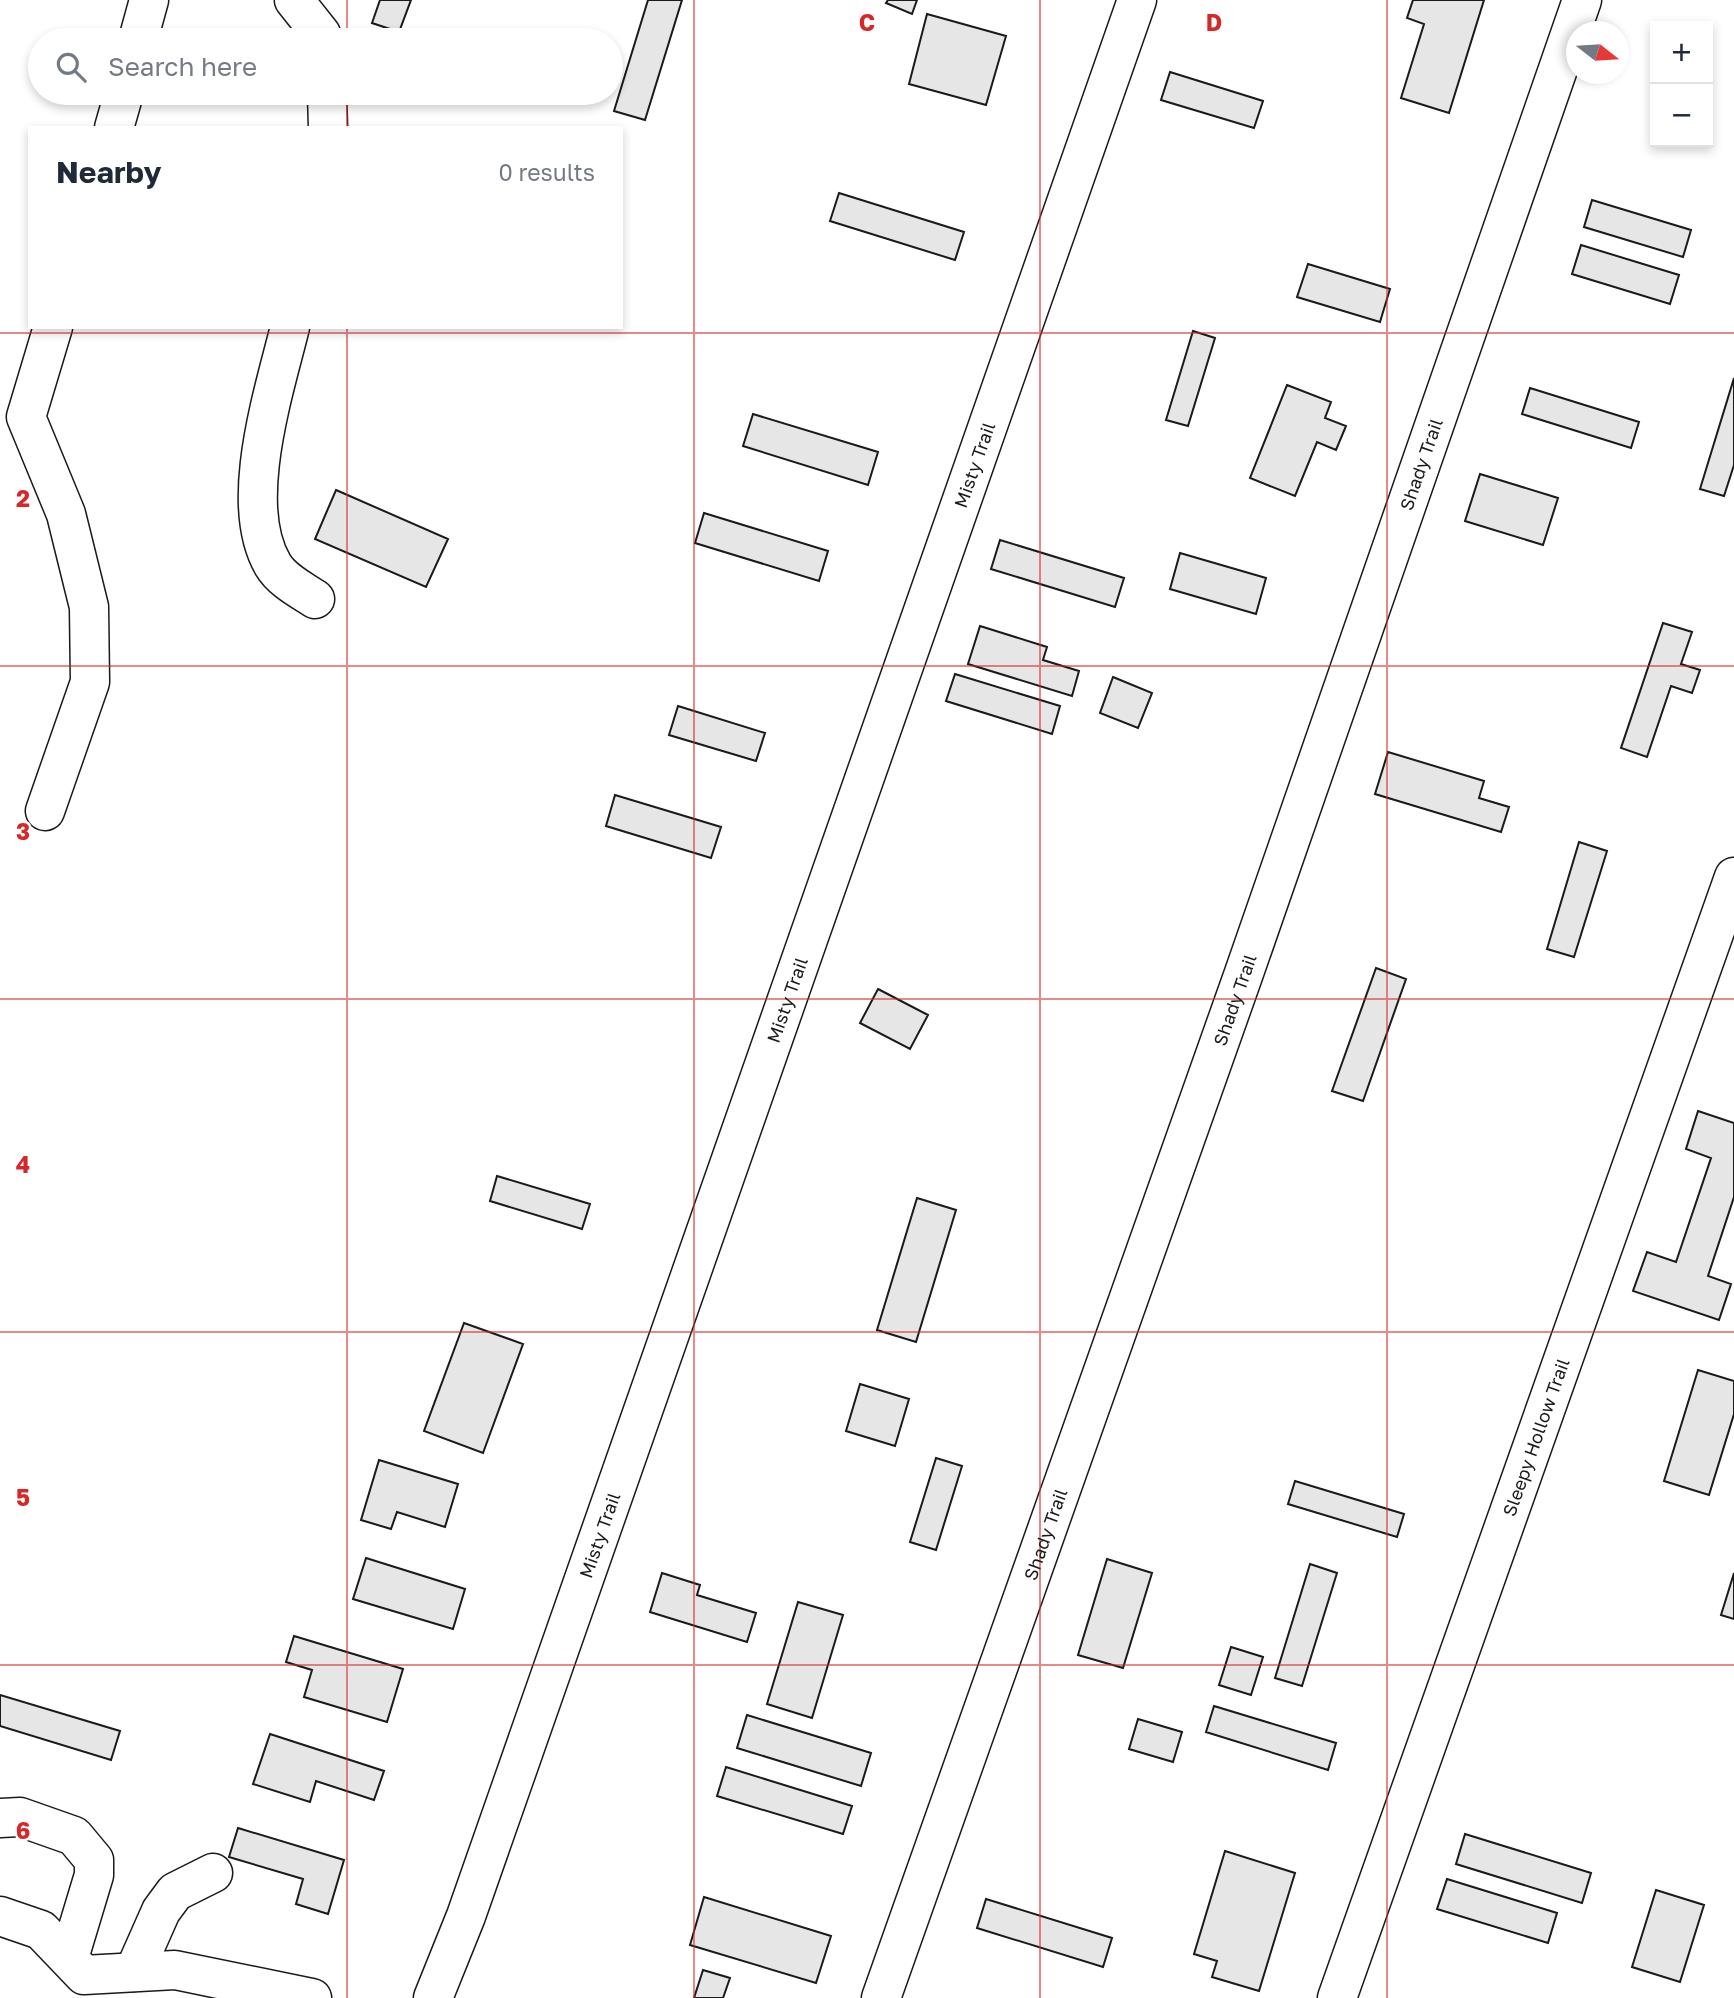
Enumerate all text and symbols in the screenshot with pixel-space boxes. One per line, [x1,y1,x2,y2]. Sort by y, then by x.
text: C [859,8,875,36]
text: D [1206,8,1222,36]
north arrow [1566,21,1629,84]
map controls [1650,21,1713,147]
button: + [1650,21,1713,84]
search box [28,28,623,105]
icon: search [52,48,90,86]
text: Search here [108,51,257,82]
button: − [1650,84,1713,147]
text: Nearby [56,154,161,190]
text: 0 results [499,158,595,186]
street label: Shady Trail [1395,415,1447,513]
street label: Misty Trail [949,419,999,511]
text: 2 [16,484,30,512]
text: 3 [16,817,30,845]
street label: Shady Trail [1208,951,1261,1048]
street label: Misty Trail [762,954,812,1046]
text: 4 [16,1150,30,1178]
street label: Sleepy Hollow Trail [1498,1355,1574,1519]
text: 5 [16,1483,30,1511]
street label: Shady Trail [1019,1485,1072,1583]
street label: Misty Trail [574,1489,625,1581]
text: 6 [16,1816,30,1844]

